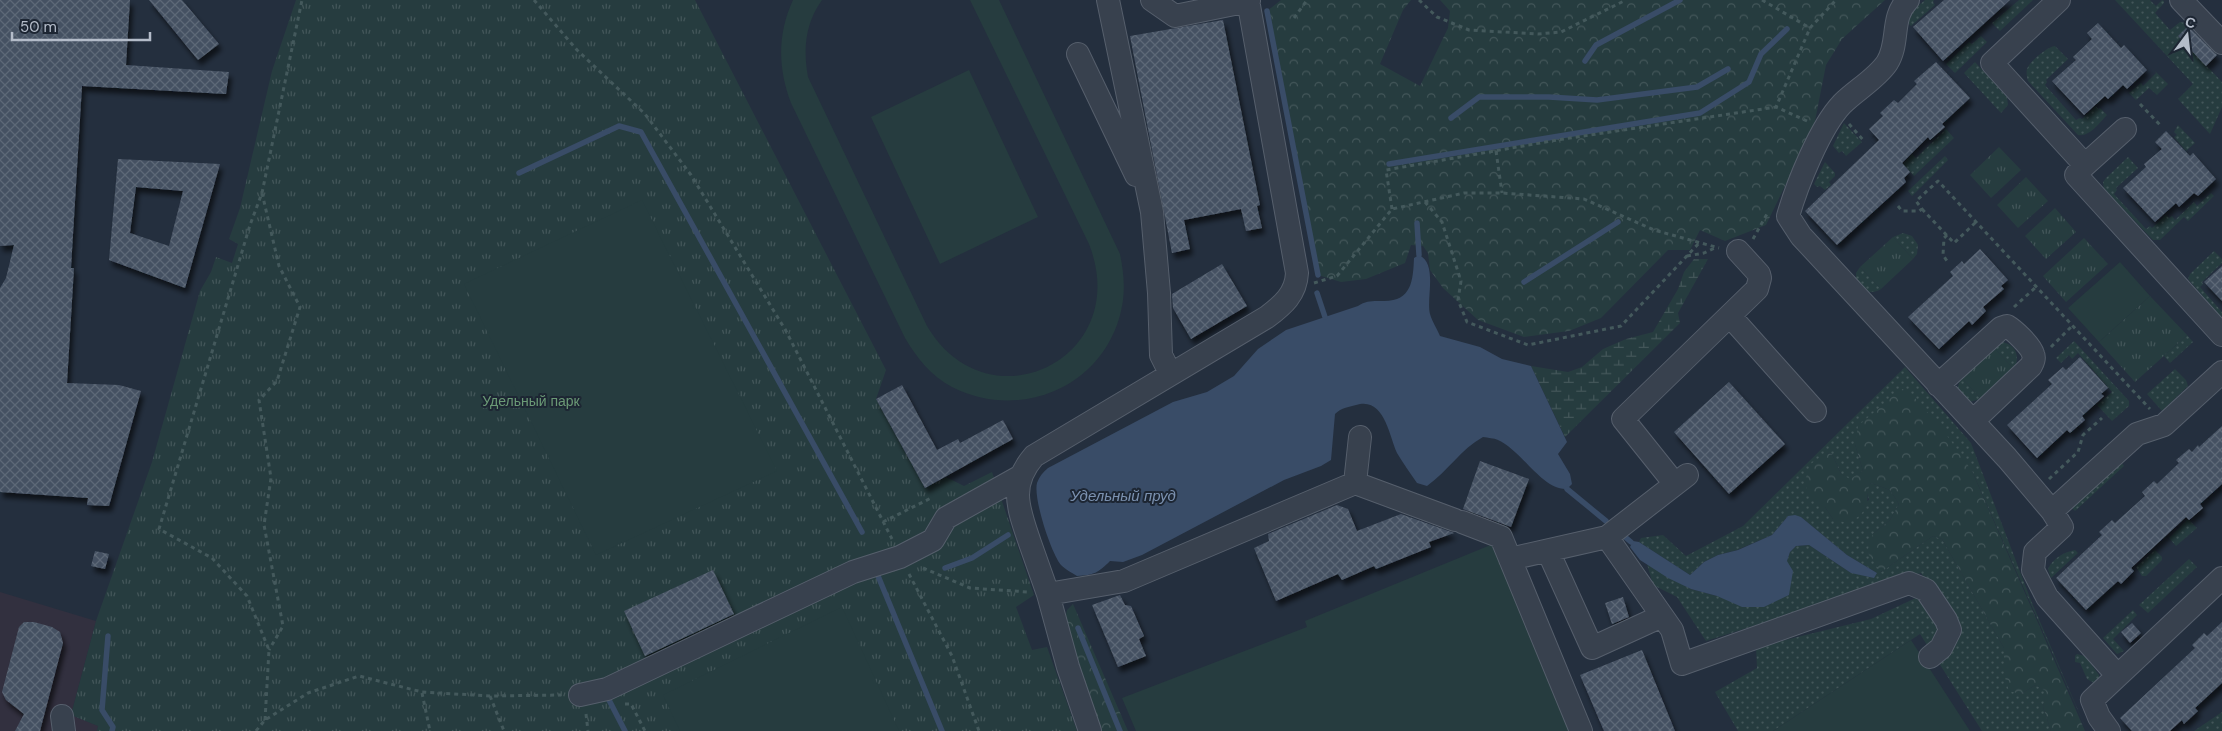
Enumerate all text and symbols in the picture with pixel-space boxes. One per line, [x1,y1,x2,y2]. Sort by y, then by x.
scale bar [12,10,150,42]
north arrow [2162,10,2212,60]
text: С [2183,12,2198,32]
text: 50 m [20,17,57,37]
park label: Удельный парк [482,392,581,410]
water label: Удельный пруд [1069,486,1176,506]

